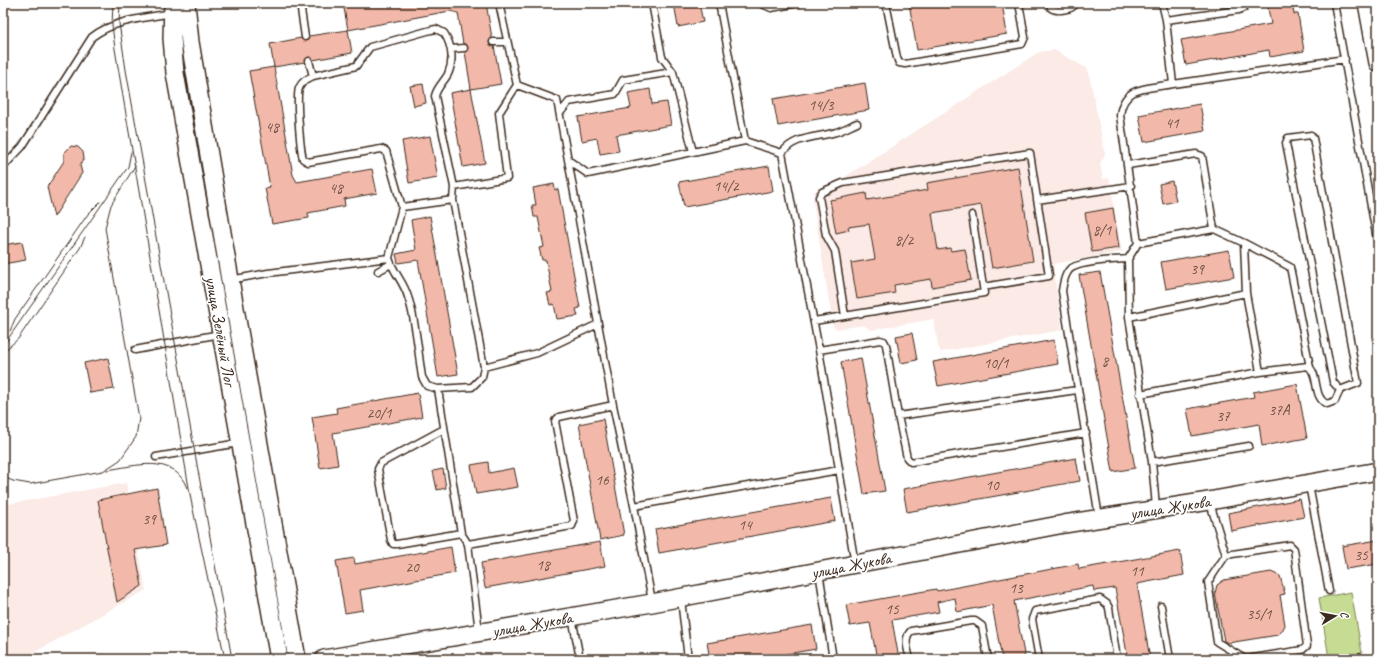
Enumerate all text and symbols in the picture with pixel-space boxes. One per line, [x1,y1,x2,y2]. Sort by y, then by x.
house number: 14/3 [808,96,835,115]
house number: 41 [1165,114,1180,133]
house number: 48 [265,118,280,137]
house number: 14/2 [713,177,740,196]
house number: 48 [329,179,344,198]
house number: 8/1 [1093,221,1112,240]
house number: 8/2 [895,231,914,250]
house number: 39 [1190,260,1205,279]
street label: улица Зелёный Лог [200,274,241,390]
house number: 8 [1102,352,1110,371]
house number: 10/1 [983,354,1010,373]
house number: 37А [1268,401,1291,420]
house number: 20/1 [366,404,393,423]
house number: 37 [1216,407,1231,426]
house number: 16 [595,471,610,490]
house number: 10 [985,476,1000,495]
street label: улица Жукова [1127,490,1214,524]
house number: 39 [142,510,157,529]
house number: 14 [738,516,753,535]
house number: 35 [1354,546,1369,565]
street label: улица Жукова [808,547,895,584]
house number: 18 [536,556,551,575]
house number: 20 [405,558,420,577]
house number: 11 [1130,562,1145,581]
house number: 13 [1009,579,1024,598]
north arrow [1315,596,1355,636]
house number: 15 [885,600,900,619]
house number: 35/1 [1246,605,1273,624]
street label: улица Жукова [489,607,576,642]
text: С [1337,610,1352,620]

